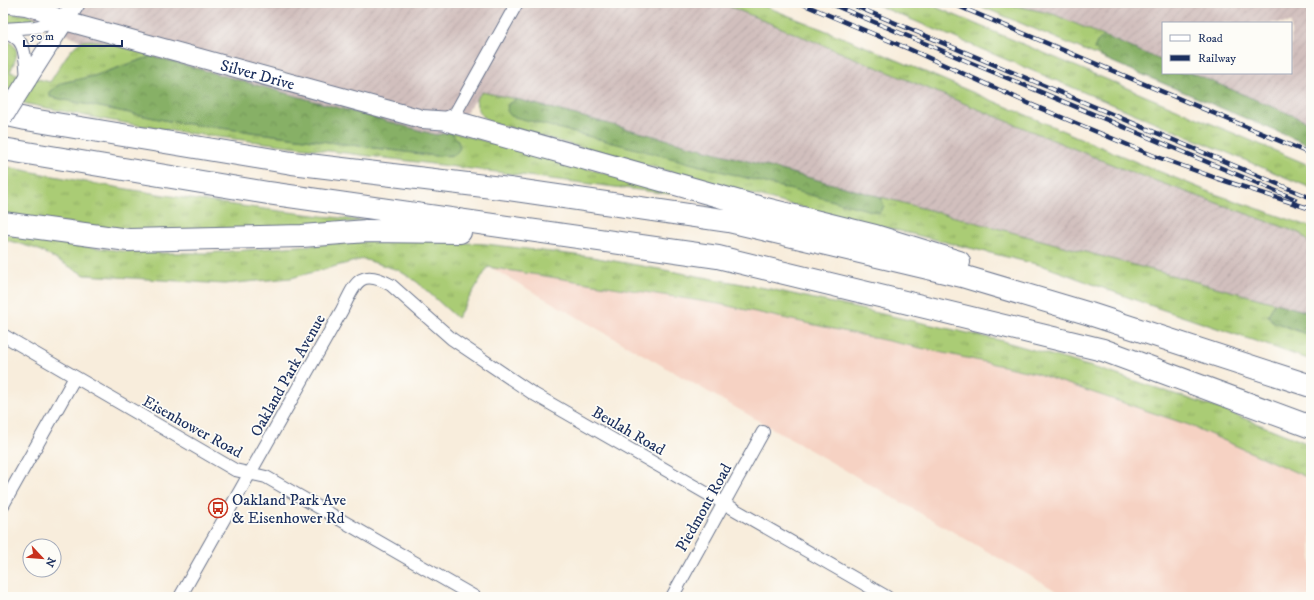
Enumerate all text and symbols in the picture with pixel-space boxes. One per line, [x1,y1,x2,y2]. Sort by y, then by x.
scale bar [24,22,122,48]
legend [1162,22,1292,74]
text: 50 m [30,29,54,44]
text: Road [1198,31,1223,46]
text: Railway [1198,51,1236,66]
street label: Silver Drive [218,55,297,95]
street label: Oakland Park Avenue [246,310,330,440]
street label: Eisenhower Road [139,391,246,463]
street label: Beulah Road [588,402,669,460]
street label: Piedmont Road [671,460,736,555]
place label: Oakland Park Ave & Eisenhower Rd [232,490,347,528]
bus stop icon: Oakland Park Ave & Eisenhower Rd [207,497,229,519]
north arrow [22,538,62,578]
text: N [42,555,58,569]

